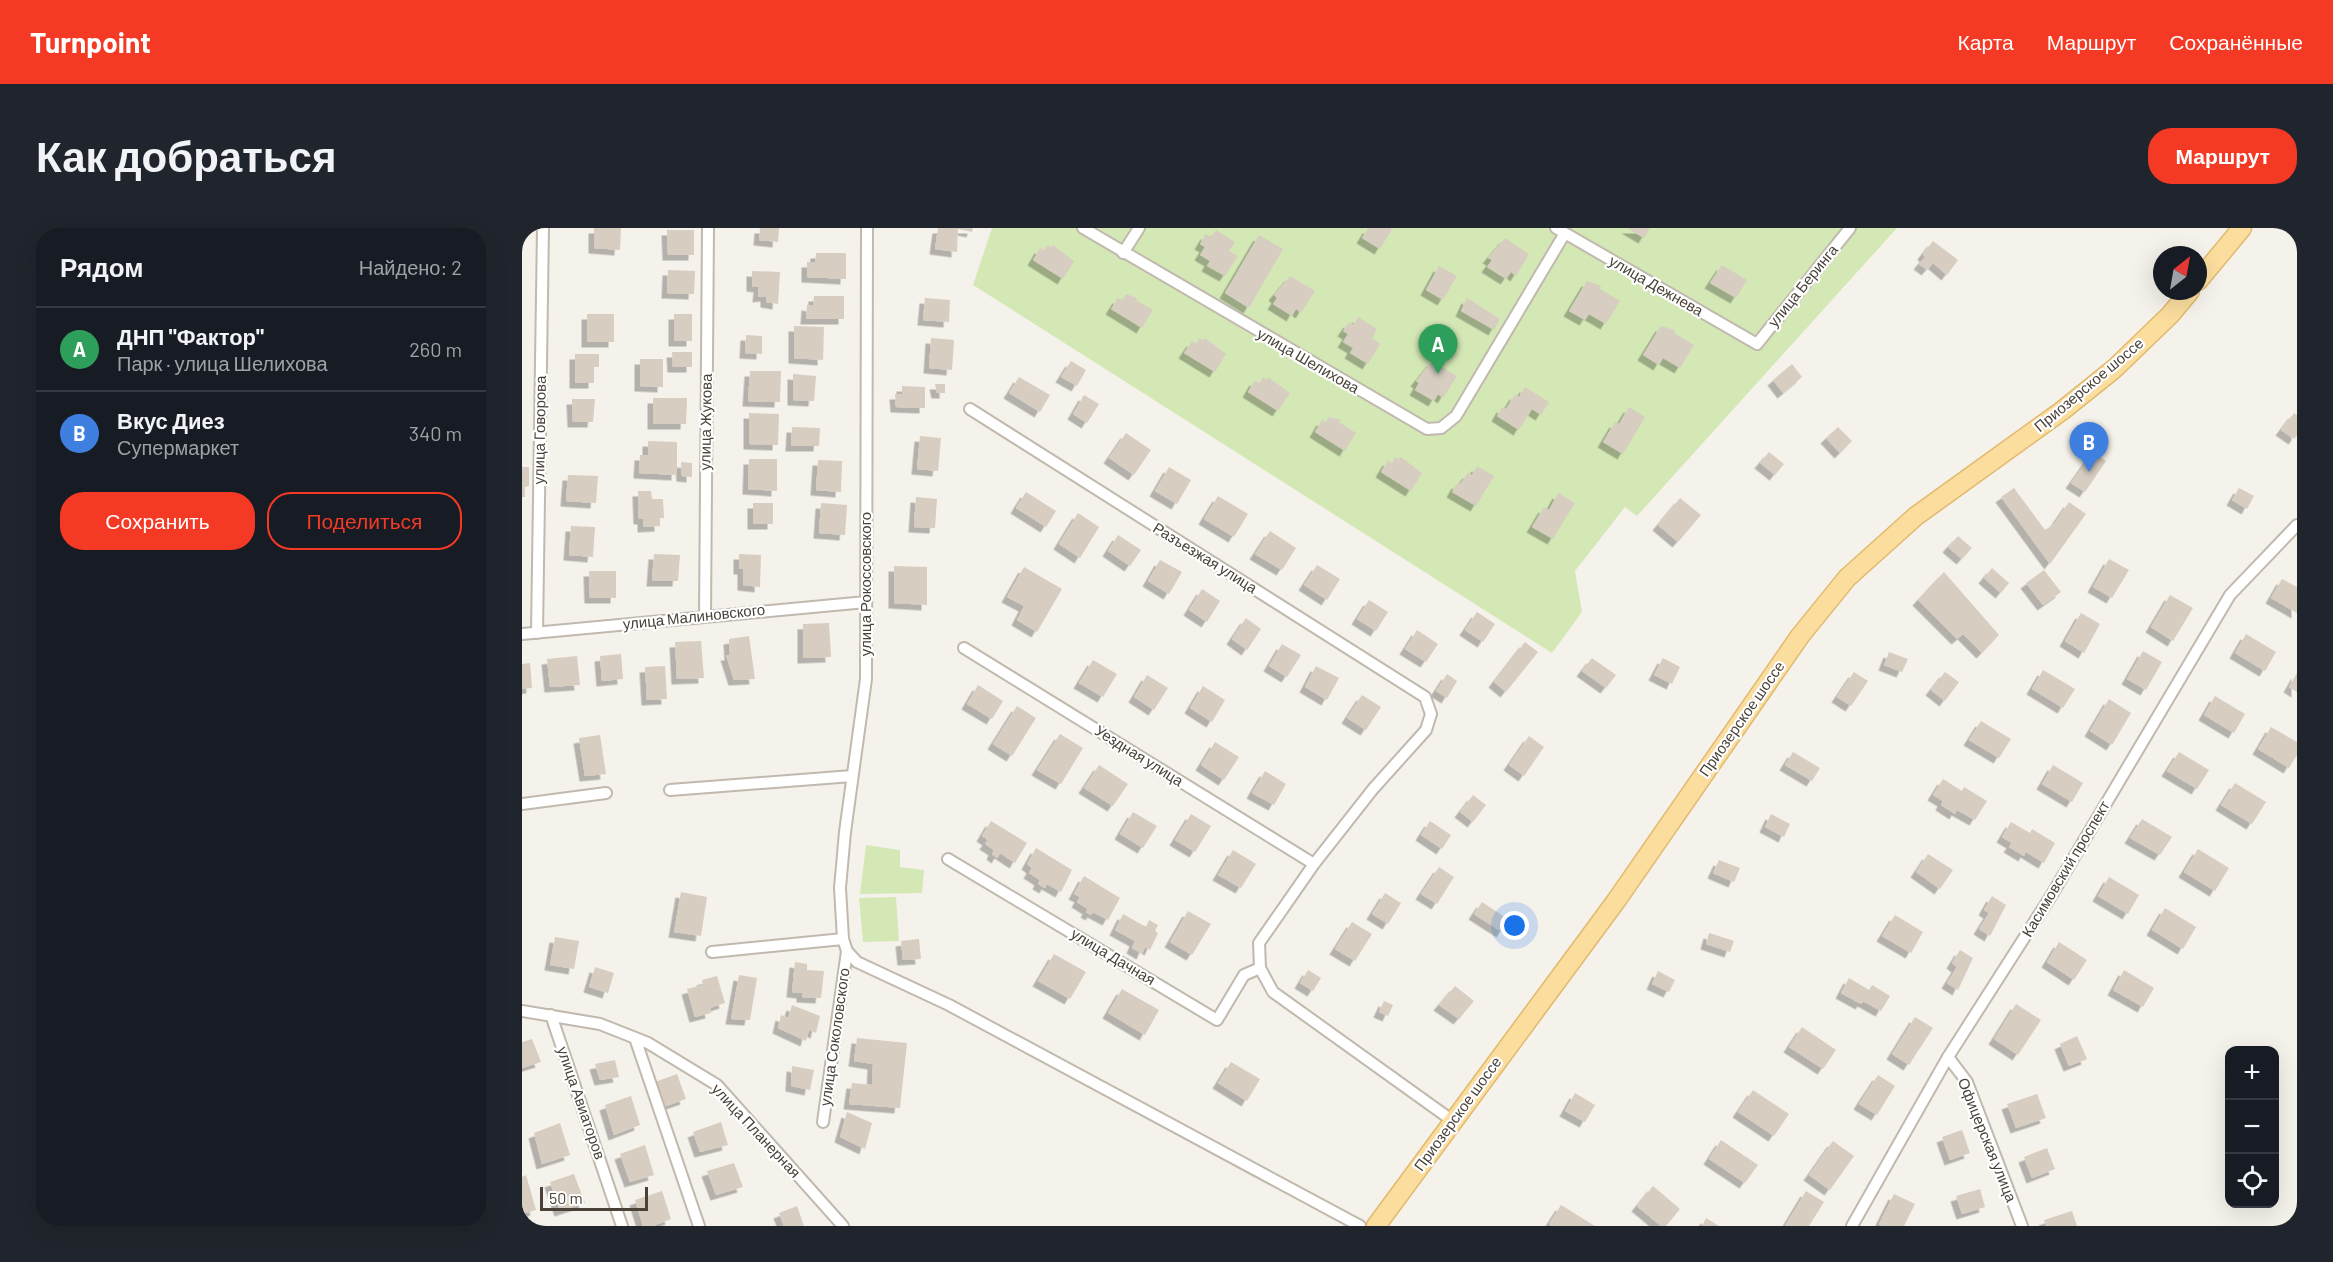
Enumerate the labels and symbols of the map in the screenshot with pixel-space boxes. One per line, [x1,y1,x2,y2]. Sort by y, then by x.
street label: улица Беринга [1763,240,1841,330]
north arrow [2153,246,2207,300]
street label: улица Дежнева [1606,251,1707,320]
street label: улица Шелихова [1254,324,1363,397]
pin: A [1418,324,1458,374]
street label: Приозерское шоссе [2030,333,2147,435]
street label: улица Жукова [695,373,715,470]
street label: улица Говорова [529,375,549,484]
pin: B [2070,422,2108,472]
street label: улица Рокоссовского [856,512,874,656]
street label: Разъезжая улица [1150,518,1261,597]
street label: улица Малиновского [622,600,766,632]
street label: Приозерское шоссе [1695,657,1788,780]
street label: Уездная улица [1092,721,1188,790]
street label: Касимовский проспект [2017,797,2113,940]
your location [1500,911,1529,940]
street label: улица Дачная [1068,924,1159,988]
street label: улица Соколовского [815,967,853,1107]
street label: улица Авиаторов [554,1044,610,1162]
street label: Приозерское шоссе [1410,1053,1505,1174]
street label: Офицерская улица [1955,1075,2021,1205]
street label: улица Планерная [709,1080,805,1181]
scale bar [540,1184,648,1212]

